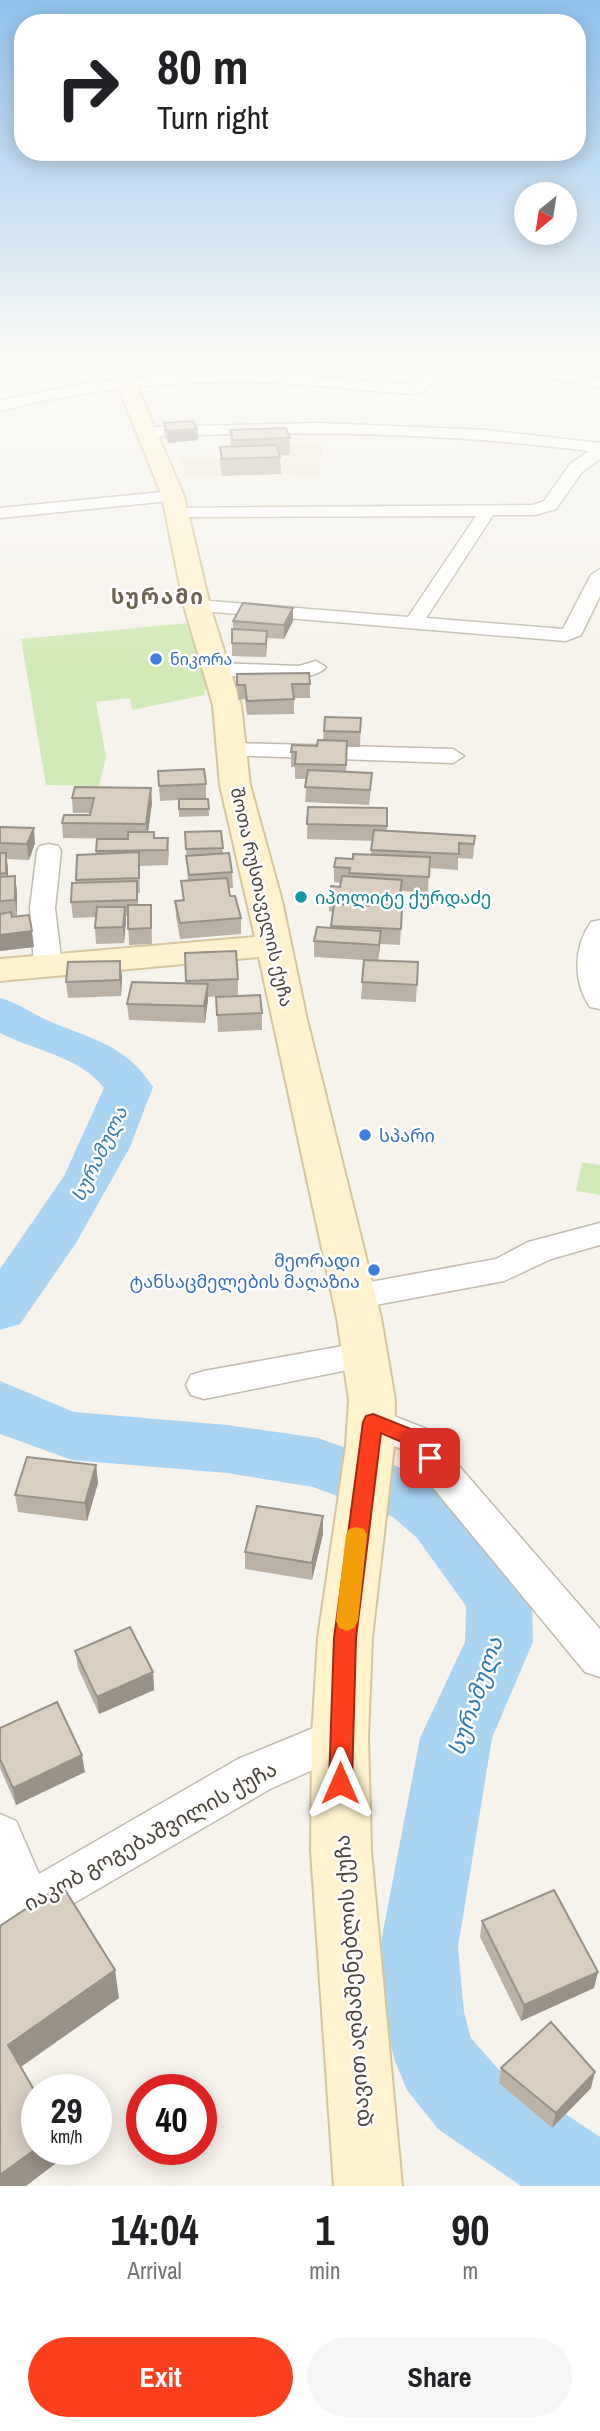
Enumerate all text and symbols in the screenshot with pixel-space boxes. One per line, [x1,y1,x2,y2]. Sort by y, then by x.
text: 80 m [157,33,249,99]
icon: right [42,42,133,133]
text: Turn right [157,96,269,139]
north arrow [514,182,578,245]
map controls [514,182,577,245]
district label: სურამი [111,582,205,611]
place label: ნიკორა [170,648,232,670]
marker: ნიკორა [148,651,164,667]
street label: შოთა რუსთაველის ქუჩა [225,785,299,1009]
place label: იპოლიტე ქურდაძე [315,885,491,910]
marker: იპოლიტე ქურდაძე [293,889,309,905]
water label: სურამულა [65,1102,133,1206]
place label: სპარი [379,1123,435,1148]
marker: სპარი [357,1127,373,1143]
place label: მეორადი ტანსაცმელების მაღაზია [129,1248,360,1294]
marker: მეორადი ტანსაცმელების მაღაზია [366,1262,382,1278]
pin [400,1428,460,1488]
icon: arrive [411,1439,449,1477]
water label: სურამულა [440,1632,510,1760]
position arrow [303,1746,377,1820]
street label: იაკობ გოგებაშვილის ქუჩა [18,1754,282,1918]
street label: დავით აღმაშენებლის ქუჩა [327,1834,377,2128]
speed limit sign: 40 [126,2074,217,2165]
text: 29 [51,2087,82,2134]
text: km/h [51,2124,83,2149]
text: 14:04 [111,2202,199,2258]
text: 1 [315,2202,334,2258]
text: 90 [451,2202,489,2258]
text: Arrival [127,2255,182,2286]
text: min [309,2255,341,2286]
text: m [462,2255,478,2286]
button: Exit [28,2337,293,2417]
button: Share [307,2337,572,2417]

